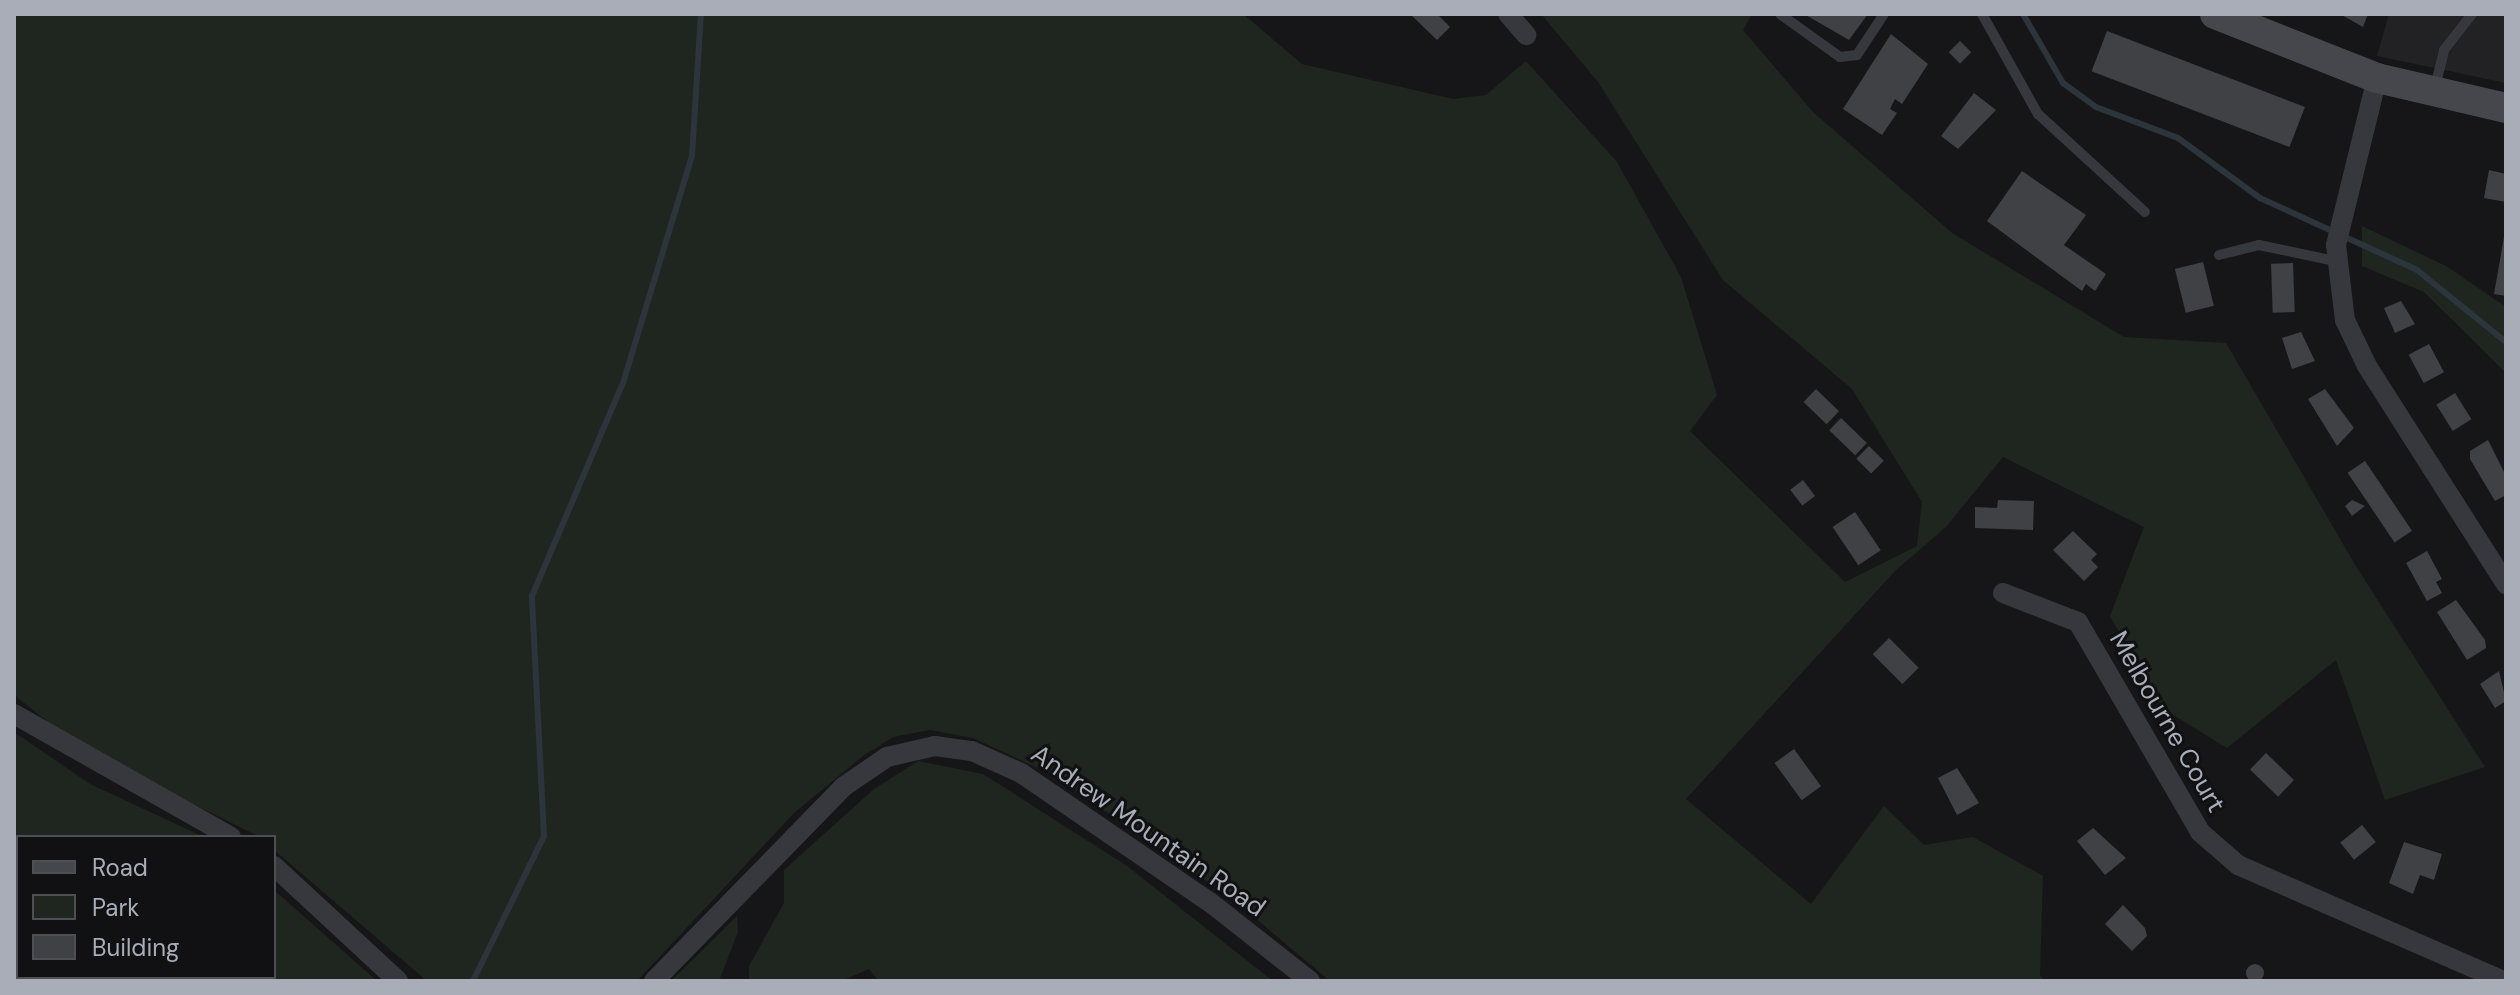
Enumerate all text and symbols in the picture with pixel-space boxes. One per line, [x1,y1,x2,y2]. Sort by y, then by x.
street label: Melbourne Court [2102,626,2232,818]
street label: Andrew Mountain Road [1025,738,1271,924]
legend [16,835,276,979]
text: Road [92,852,148,883]
text: Park [92,892,139,923]
text: Building [92,932,179,963]

